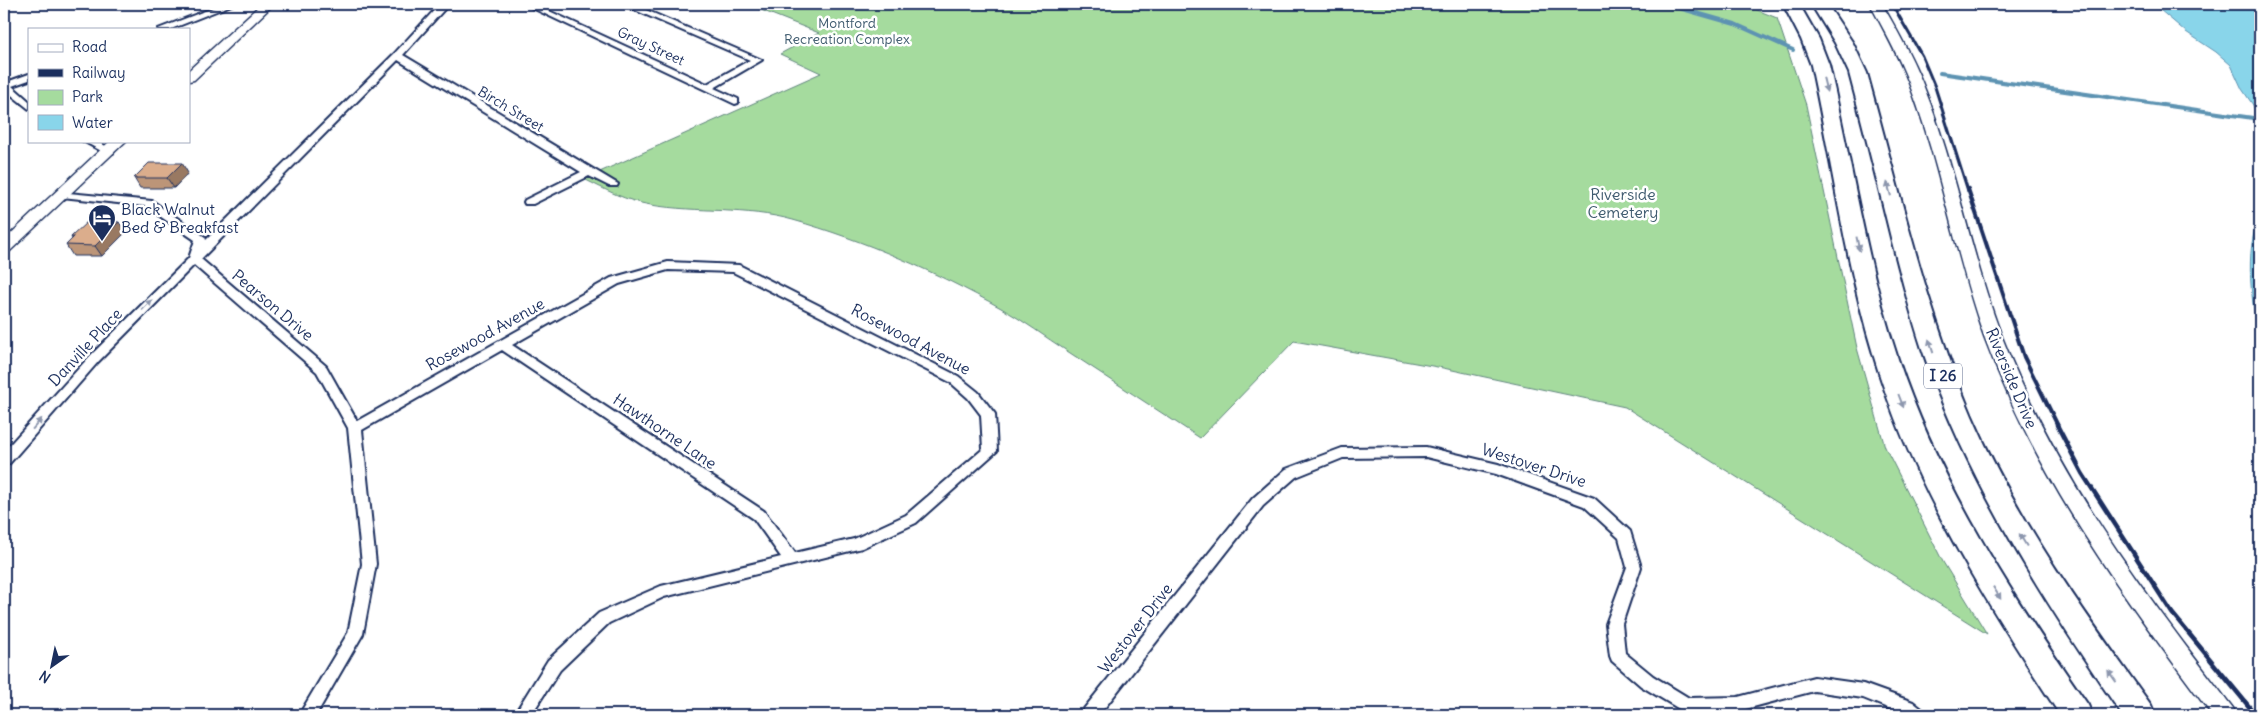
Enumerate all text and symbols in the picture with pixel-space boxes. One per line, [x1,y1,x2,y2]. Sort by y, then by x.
park label: Montford Recreation Complex [784,14,910,48]
street label: Gray Street [614,23,688,70]
legend [28,28,190,142]
text: Road [72,37,107,56]
text: Railway [72,63,126,82]
one-way arrow [1821,78,1829,93]
street label: Birch Street [475,82,548,136]
text: Park [72,87,103,106]
text: Water [72,113,113,132]
one-way arrow [1885,181,1893,196]
park label: Riverside Cemetery [1588,184,1658,222]
place label: Black Walnut Bed & Breakfast [121,199,239,237]
hotel icon: Black Walnut Bed & Breakfast [87,203,117,242]
one-way arrow [1854,237,1862,252]
street label: Pearson Drive [228,265,318,345]
street label: Rosewood Avenue [422,293,548,375]
one-way arrow [141,299,153,311]
street label: Rosewood Avenue [848,299,974,379]
street label: Danville Place [44,304,126,390]
street label: Riverside Drive [1982,325,2042,431]
one-way arrow [1927,338,1935,353]
road number: I 26 [1924,364,1962,388]
street label: Hawthorne Lane [609,389,721,473]
one-way arrow [1897,394,1905,409]
one-way arrow [31,419,43,431]
street label: Westover Drive [1479,439,1589,491]
one-way arrow [2019,533,2028,546]
street label: Westover Drive [1094,579,1176,677]
one-way arrow [1993,586,2002,599]
north arrow [28,642,78,692]
text: N [36,667,54,687]
one-way arrow [2107,669,2117,683]

